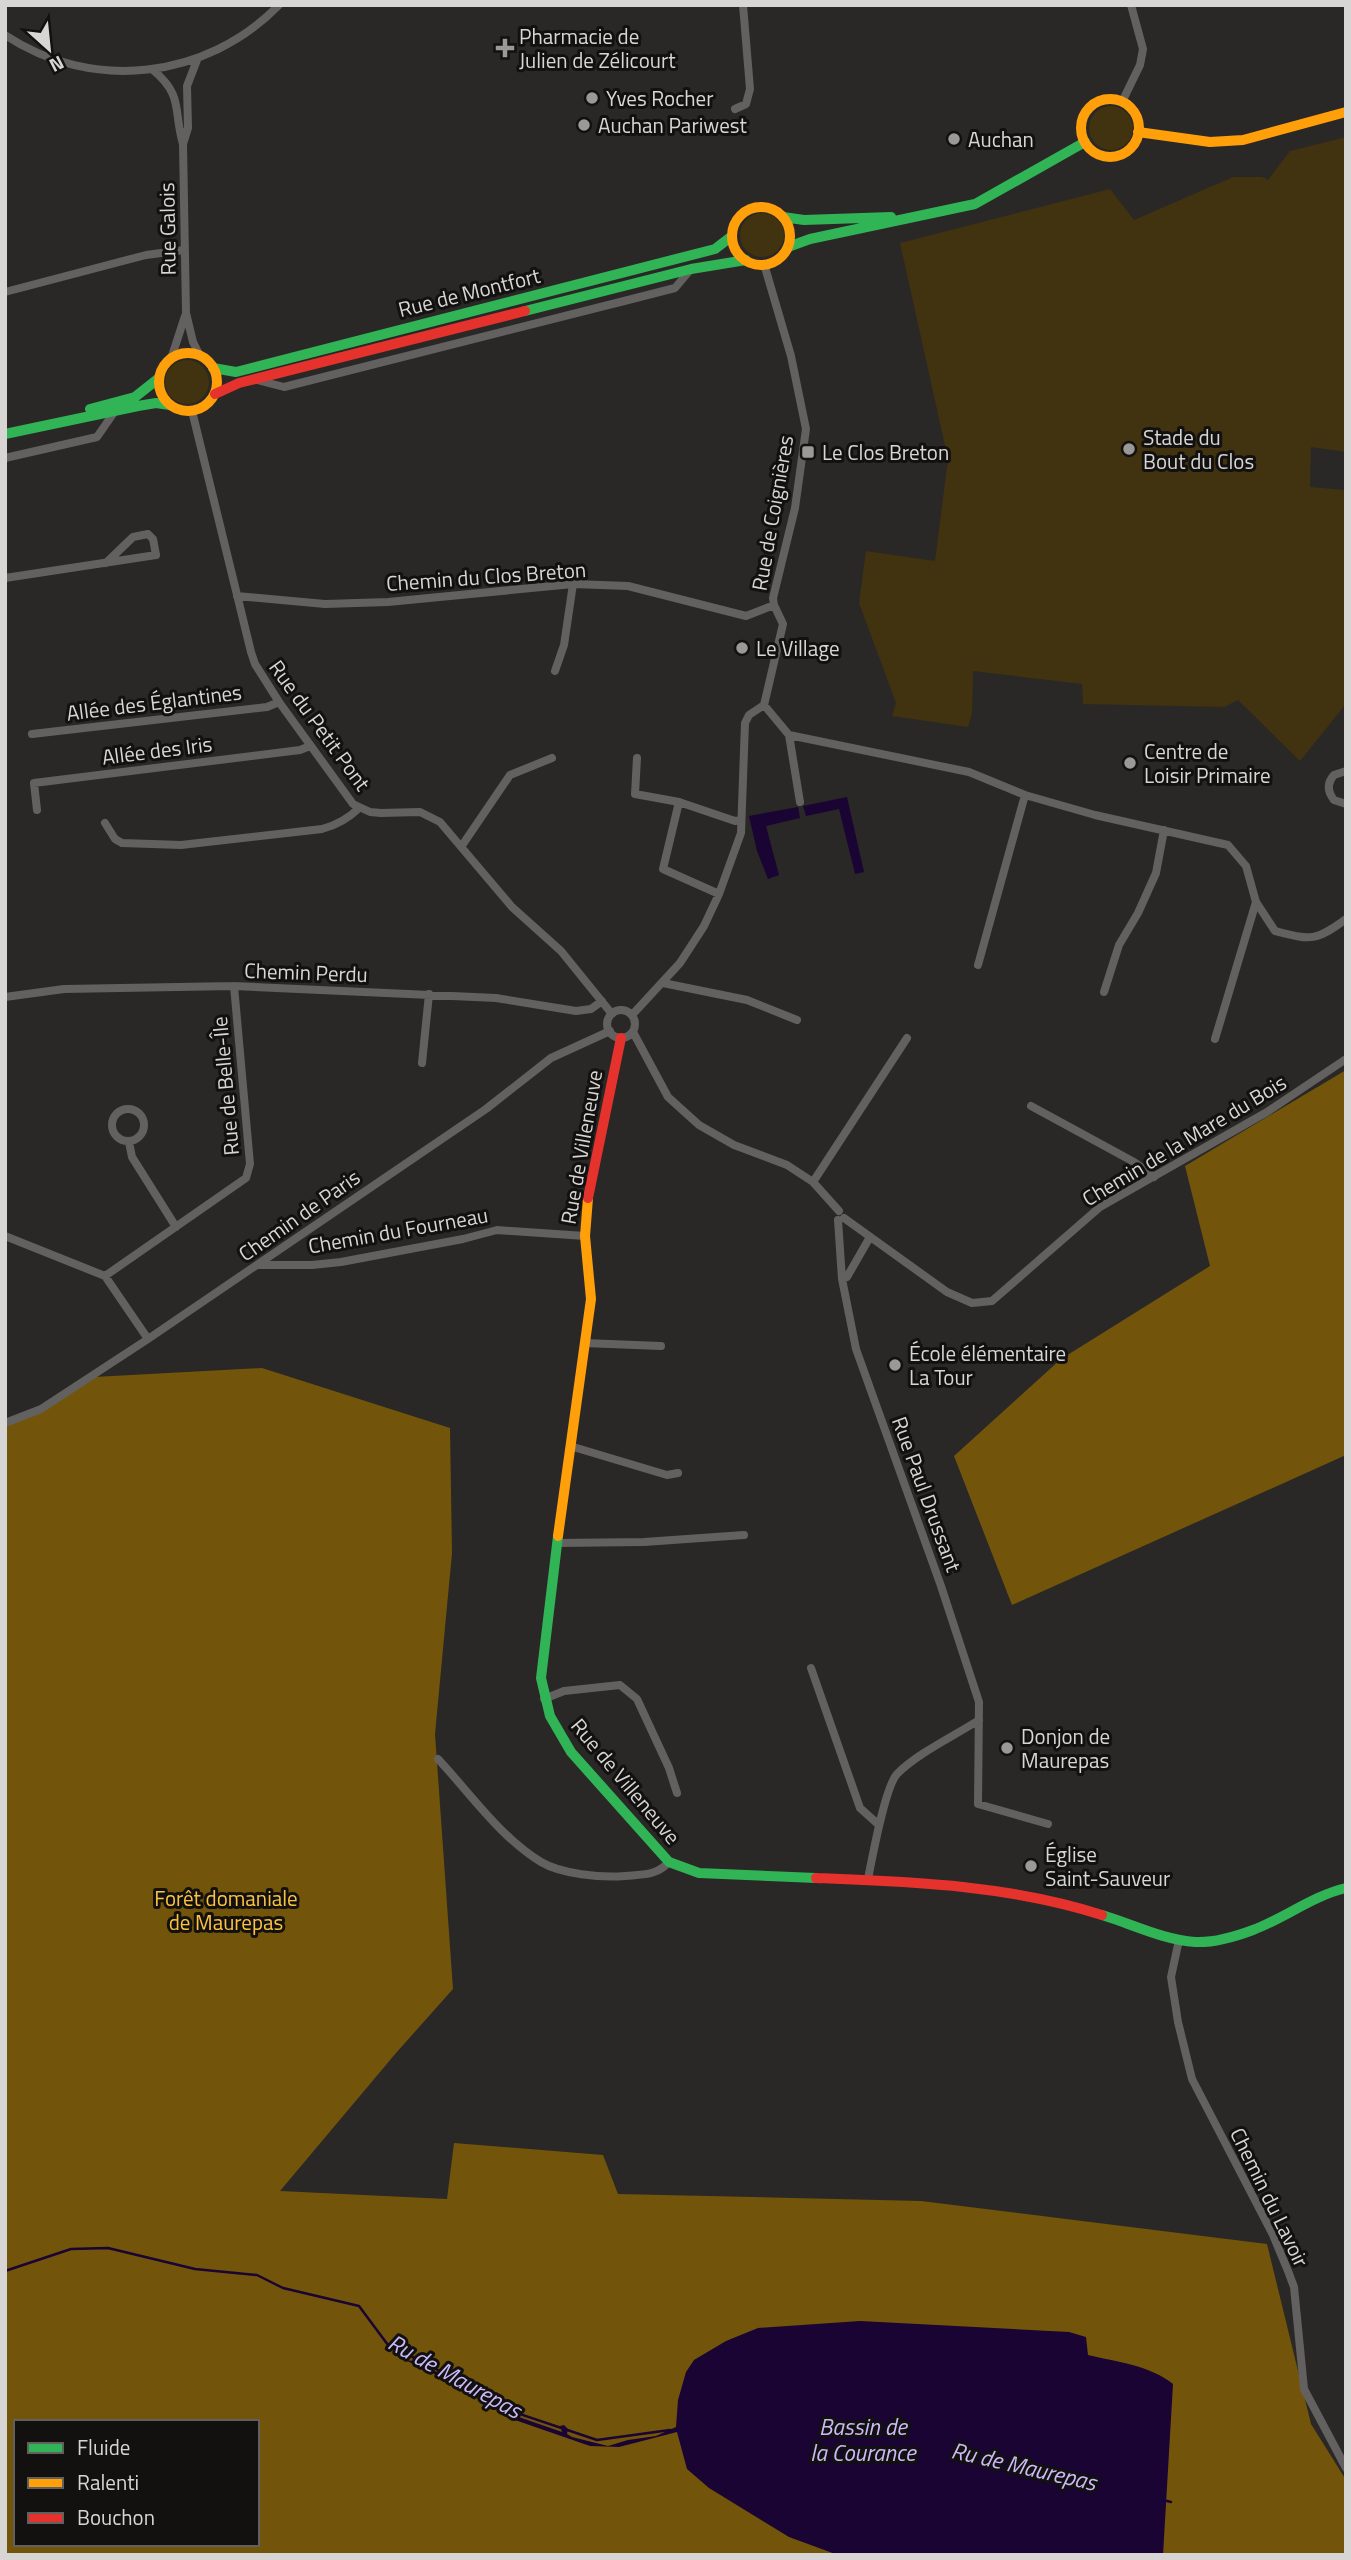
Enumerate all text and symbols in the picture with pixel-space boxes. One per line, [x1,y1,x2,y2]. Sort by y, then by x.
north arrow [14,14,84,84]
place label: Pharmacie de Julien de Zélicourt [519,20,676,76]
marker: Pharmacie de Julien de Zélicourt [497,40,513,56]
text: N [44,49,69,81]
place label: Yves Rocher [606,82,713,114]
marker: Yves Rocher [584,90,600,106]
place label: Auchan Pariwest [598,109,748,141]
marker: Auchan Pariwest [576,117,592,133]
place label: Auchan [968,123,1034,155]
marker: Auchan [946,131,962,147]
street label: Rue Galois [150,182,184,276]
street label: Rue de Montfort [395,259,544,325]
place label: Stade du Bout du Clos [1143,421,1254,477]
street label: Rue de Coignières [743,433,801,593]
place label: Le Clos Breton [822,436,949,468]
marker: Stade du Bout du Clos [1121,441,1137,457]
marker: Le Clos Breton [800,444,816,460]
street label: Chemin du Clos Breton [385,553,587,599]
place label: Le Village [756,632,840,664]
marker: Le Village [734,640,750,656]
street label: Rue du Petit Pont [261,653,379,798]
street label: Allée des Églantines [64,675,244,729]
street label: Allée des Iris [100,727,214,773]
place label: Centre de Loisir Primaire [1144,735,1271,791]
marker: Centre de Loisir Primaire [1122,755,1138,771]
street label: Chemin Perdu [244,954,368,990]
street label: Rue de Belle-Île [203,1015,247,1157]
street label: Chemin de la Mare du Bois [1076,1066,1292,1214]
street label: Rue de Villeneuve [552,1067,610,1227]
street label: Chemin de Paris [232,1161,366,1269]
street label: Chemin du Fourneau [306,1198,490,1262]
place label: École élémentaire La Tour [909,1337,1066,1393]
marker: École élémentaire La Tour [887,1357,903,1373]
street label: Rue Paul Drussant [884,1412,970,1577]
street label: Rue de Villeneuve [564,1711,688,1851]
place label: Donjon de Maurepas [1021,1720,1110,1776]
marker: Donjon de Maurepas [999,1740,1015,1756]
place label: Église Saint-Sauveur [1045,1838,1170,1894]
marker: Église Saint-Sauveur [1023,1858,1039,1874]
park label: Forêt domaniale de Maurepas [154,1882,298,1938]
street label: Chemin du Lavoir [1222,2122,1318,2272]
water label: Ru de Maurepas [382,2325,530,2428]
water label: Bassin de la Courance [810,2409,917,2470]
legend [14,2420,259,2546]
text: Fluide [77,2431,130,2463]
water label: Ru de Maurepas [948,2432,1102,2500]
text: Ralenti [77,2466,139,2498]
text: Bouchon [77,2501,155,2533]

